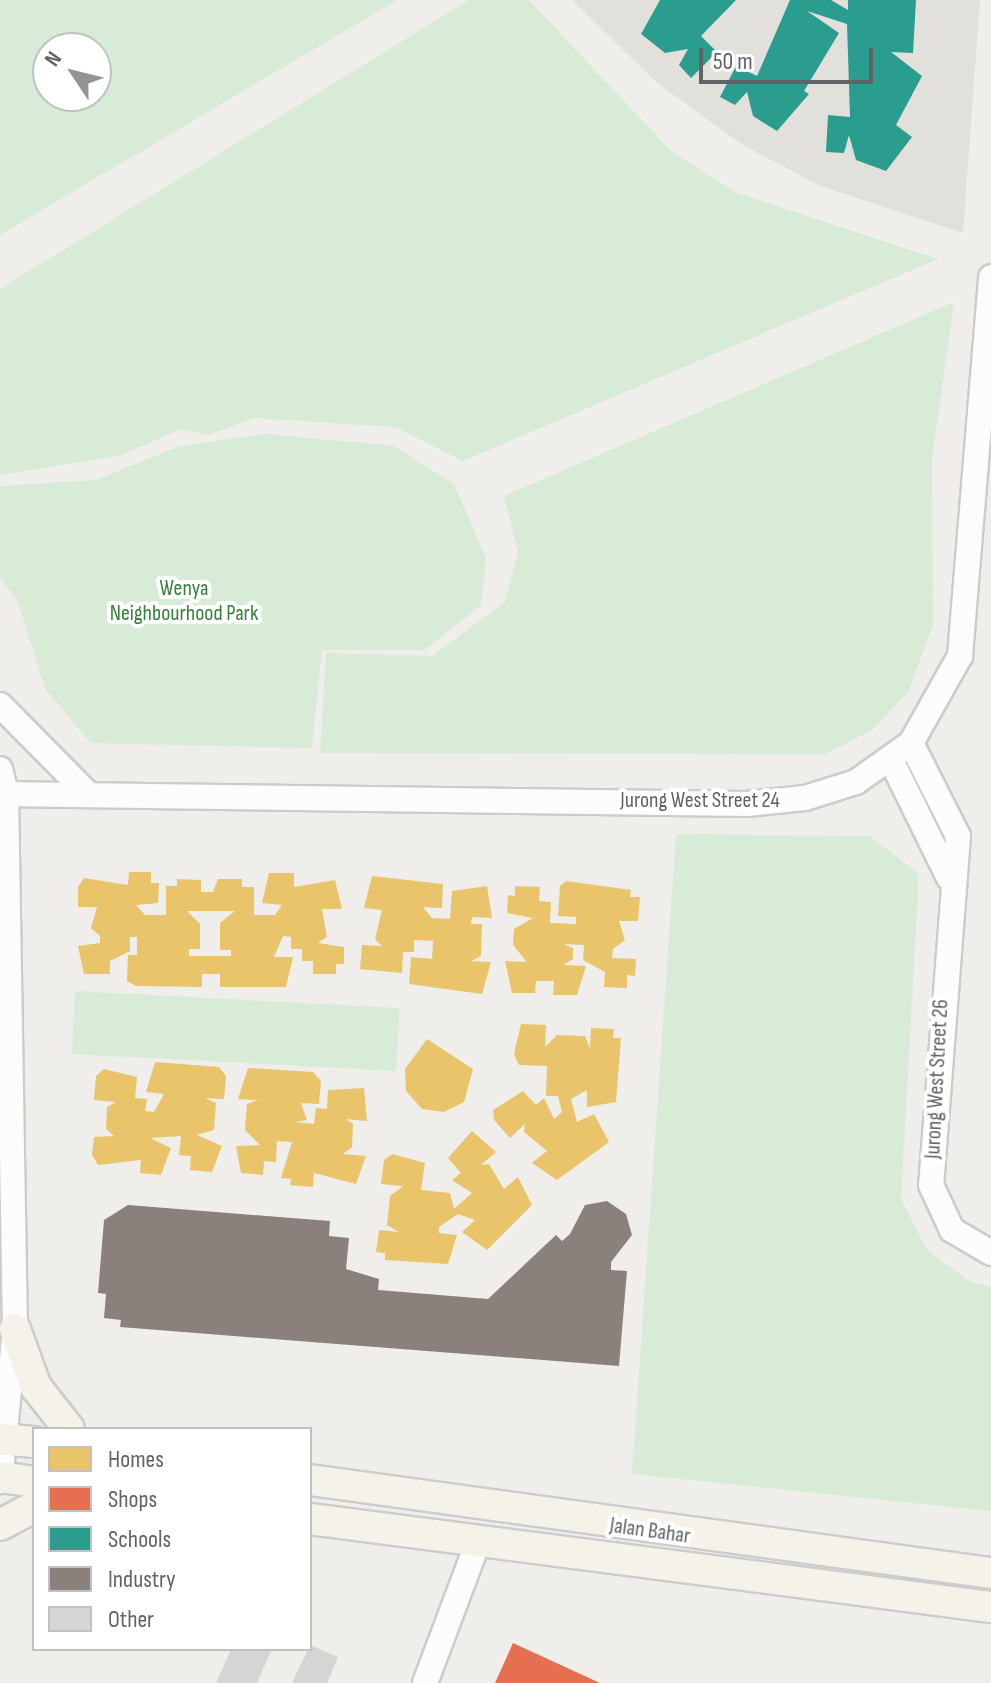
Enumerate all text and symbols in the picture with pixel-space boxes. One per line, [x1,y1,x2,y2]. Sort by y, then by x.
north arrow [32,32,112,112]
scale bar [703,32,877,82]
text: N [39,47,68,72]
text: 50 m [713,47,753,76]
park label: Wenya Neighbourhood Park [110,575,258,626]
street label: Jurong West Street 24 [620,788,780,814]
street label: Jurong West Street 26 [920,998,954,1160]
legend [32,1427,312,1651]
text: Homes [108,1445,164,1474]
text: Shops [108,1485,157,1514]
street label: Jalan Bahar [608,1512,692,1550]
text: Schools [108,1525,171,1554]
text: Industry [108,1565,175,1594]
text: Other [108,1605,154,1634]

